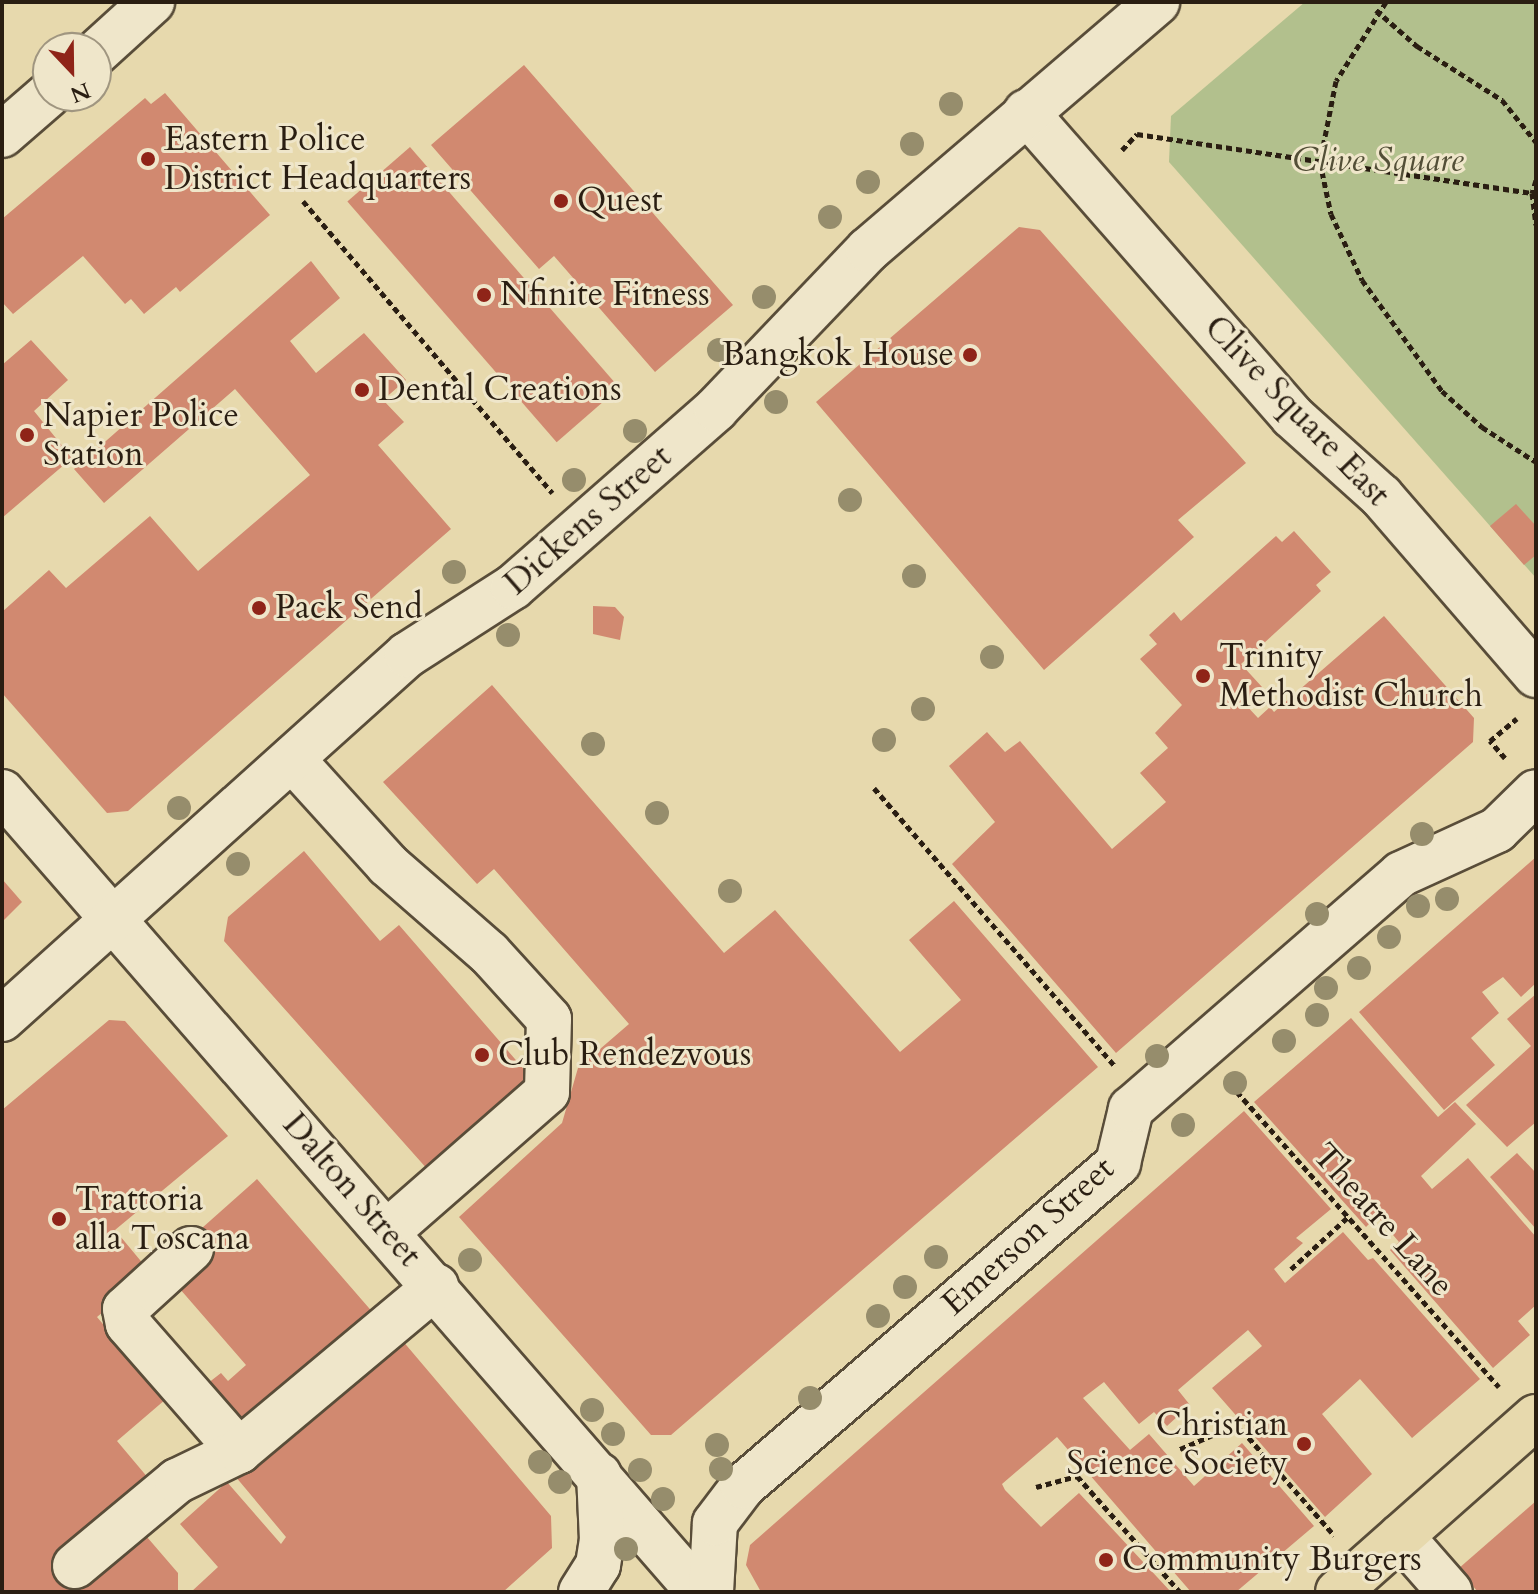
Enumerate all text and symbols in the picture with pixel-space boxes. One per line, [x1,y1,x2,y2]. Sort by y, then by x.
north arrow [32,32,112,112]
text: N [66,75,95,110]
place label: Eastern Police District Headquarters [164,119,471,198]
park label: Clive Square [1292,141,1464,181]
marker: Eastern Police District Headquarters [139,150,157,168]
place label: Quest [577,181,663,221]
marker: Quest [552,192,570,210]
place label: Nfinite Fitness [500,275,710,315]
marker: Nfinite Fitness [475,286,493,304]
street label: Clive Square East [1196,307,1398,515]
place label: Bangkok House [722,335,954,375]
marker: Bangkok House [961,346,979,364]
place label: Dental Creations [378,370,622,410]
marker: Dental Creations [353,381,371,399]
place label: Napier Police Station [43,395,239,474]
marker: Napier Police Station [18,426,36,444]
street label: Dickens Street [496,436,680,604]
place label: Pack Send [275,588,423,628]
marker: Pack Send [250,599,268,617]
place label: Trinity Methodist Church [1219,636,1483,716]
marker: Trinity Methodist Church [1194,667,1212,685]
place label: Club Rendezvous [498,1035,751,1075]
marker: Club Rendezvous [473,1046,491,1064]
street label: Dalton Street [274,1105,430,1275]
street label: Theatre Lane [1304,1135,1462,1305]
street label: Emerson Street [934,1148,1122,1324]
place label: Trattoria alla Toscana [75,1179,250,1258]
marker: Trattoria alla Toscana [50,1210,68,1228]
place label: Christian Science Society [1066,1404,1288,1484]
marker: Christian Science Society [1295,1435,1313,1453]
place label: Community Burgers [1122,1540,1422,1580]
marker: Community Burgers [1097,1551,1115,1569]

